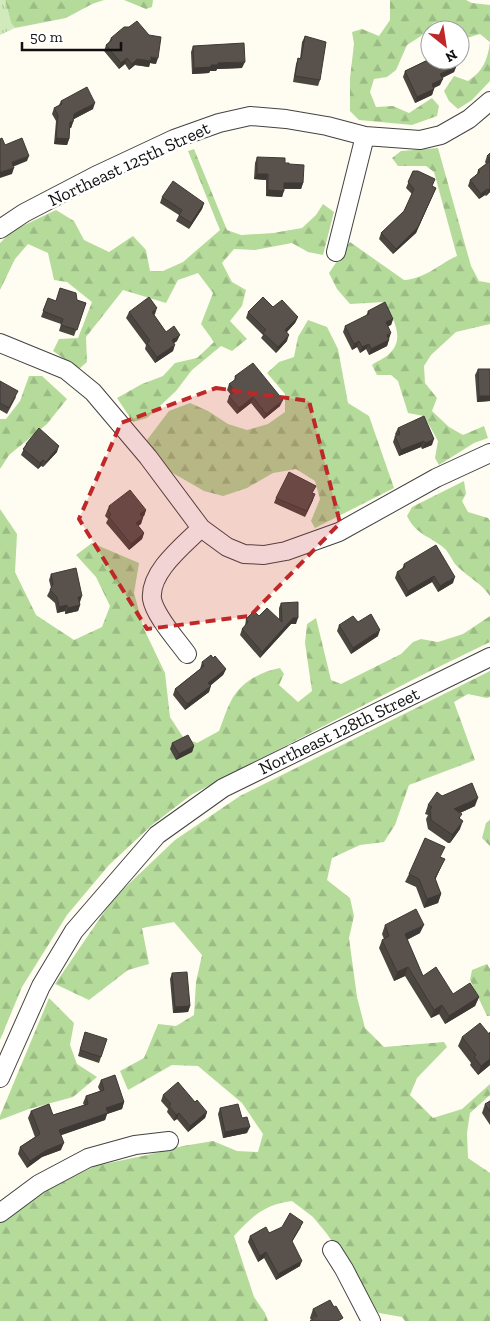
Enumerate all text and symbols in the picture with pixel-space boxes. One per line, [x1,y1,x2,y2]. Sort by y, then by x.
scale bar [22,20,121,52]
north arrow [420,20,470,70]
text: 50 m [30,28,63,46]
text: N [442,46,460,66]
street label: Northeast 125th Street [45,117,214,211]
street label: Northeast 128th Street [255,682,423,780]

